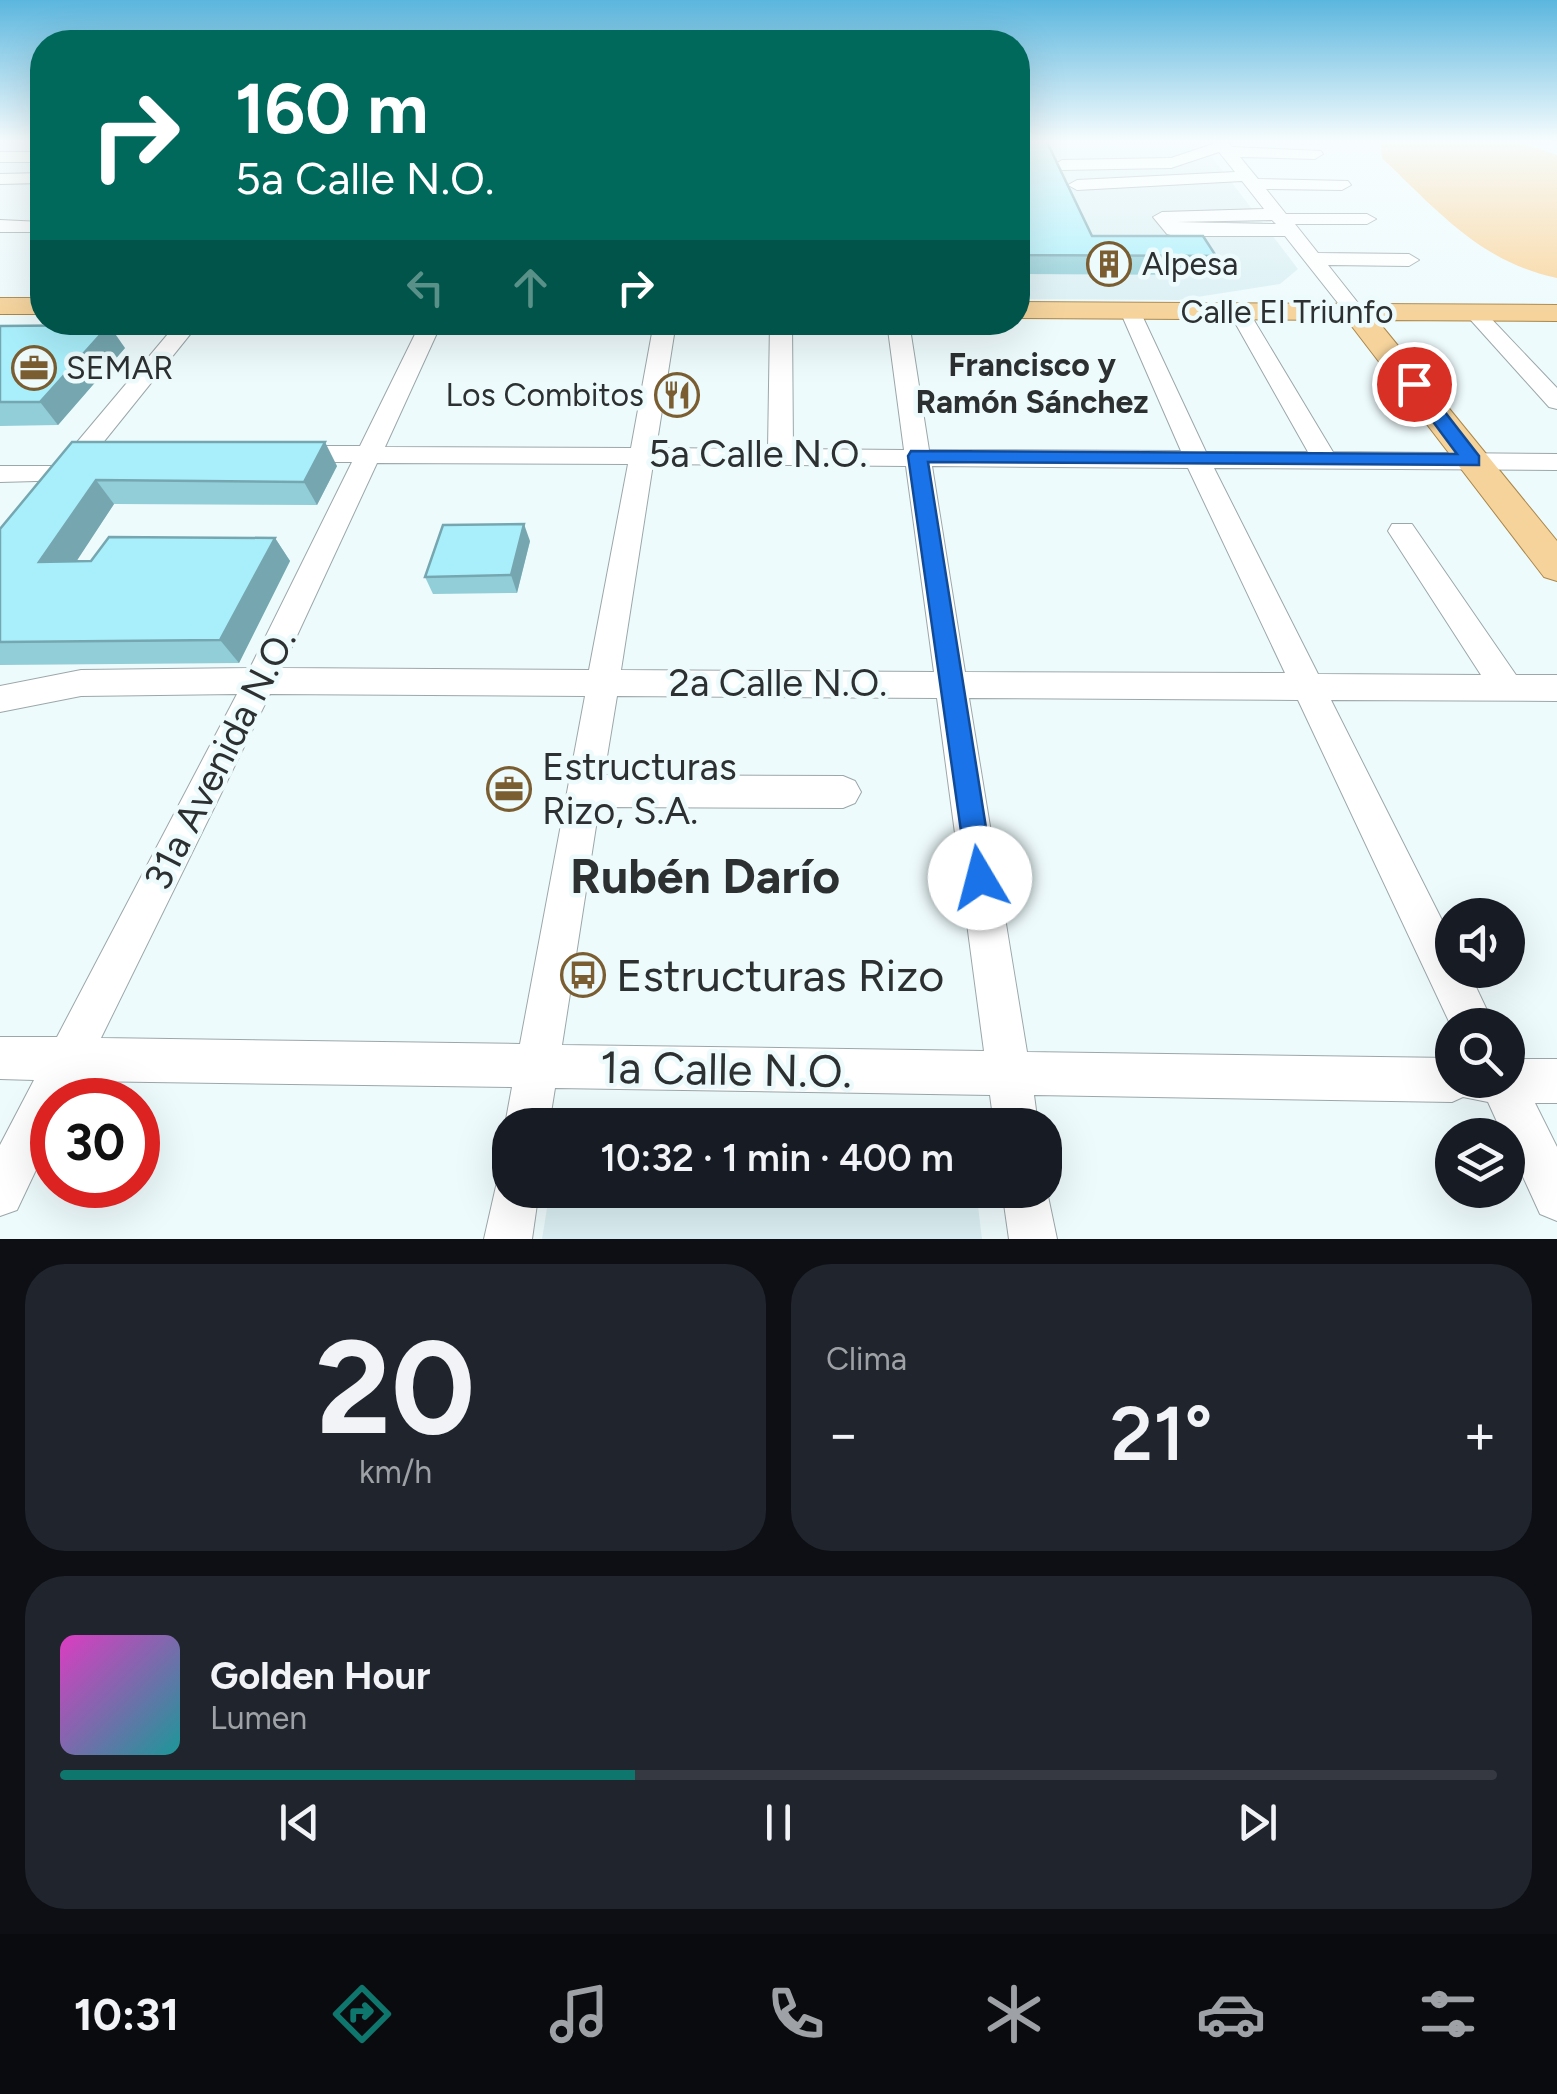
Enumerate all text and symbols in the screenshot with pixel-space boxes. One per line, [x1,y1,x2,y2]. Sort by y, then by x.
text: 160 m [235,66,428,151]
icon: right [70,70,200,200]
text: 5a Calle N.O. [235,151,494,205]
building icon: Alpesa [1086,241,1132,287]
place label: Alpesa [1142,245,1238,283]
icon: left [398,260,453,315]
icon: ahead [503,260,558,315]
icon: right [608,260,663,315]
street label: Calle El Triunfo [1180,293,1394,331]
pin [1372,342,1457,427]
office icon: SEMAR [11,345,57,391]
district label: Francisco y Ramón Sánchez [915,346,1149,421]
place label: SEMAR [66,349,173,387]
icon: arrive [1387,357,1442,412]
restaurant icon: Los Combitos [654,372,700,418]
place label: Los Combitos [445,376,644,414]
street label: 5a Calle N.O. [649,431,867,477]
street label: 31a Avenida N.O. [135,621,305,897]
street label: 2a Calle N.O. [669,660,887,706]
place label: Estructuras Rizo, S.A. [542,744,737,834]
office icon: Estructuras Rizo, S.A. [486,766,532,812]
position arrow [928,826,1032,930]
district label: Rubén Darío [570,847,840,905]
map controls [1435,898,1525,1208]
button: sound [1435,898,1525,988]
place label: Estructuras Rizo [616,948,944,1002]
bus stop icon: Estructuras Rizo [560,952,606,998]
button: search [1435,1008,1525,1098]
street label: 1a Calle N.O. [600,1040,852,1098]
speed limit sign: 30 [30,1078,160,1208]
button: layers [1435,1118,1525,1208]
text: 10:32 · 1 min · 400 m [600,1135,954,1181]
text: 20 [316,1310,475,1466]
text: Clima [826,1340,907,1378]
text: 21° [1110,1389,1213,1479]
text: − [826,1401,860,1467]
text: + [1463,1401,1497,1467]
text: km/h [359,1453,432,1491]
text: Golden Hour [210,1653,431,1699]
text: Lumen [210,1699,307,1737]
icon: previous [272,1795,327,1850]
icon: pause [751,1795,806,1850]
icon: next [1230,1795,1285,1850]
icon: directions [327,1979,397,2049]
icon: music [544,1979,614,2049]
icon: phone [761,1979,831,2049]
icon: climate [979,1979,1049,2049]
icon: car [1196,1979,1266,2049]
icon: filters [1413,1979,1483,2049]
text: 10:31 [74,1987,179,2041]

